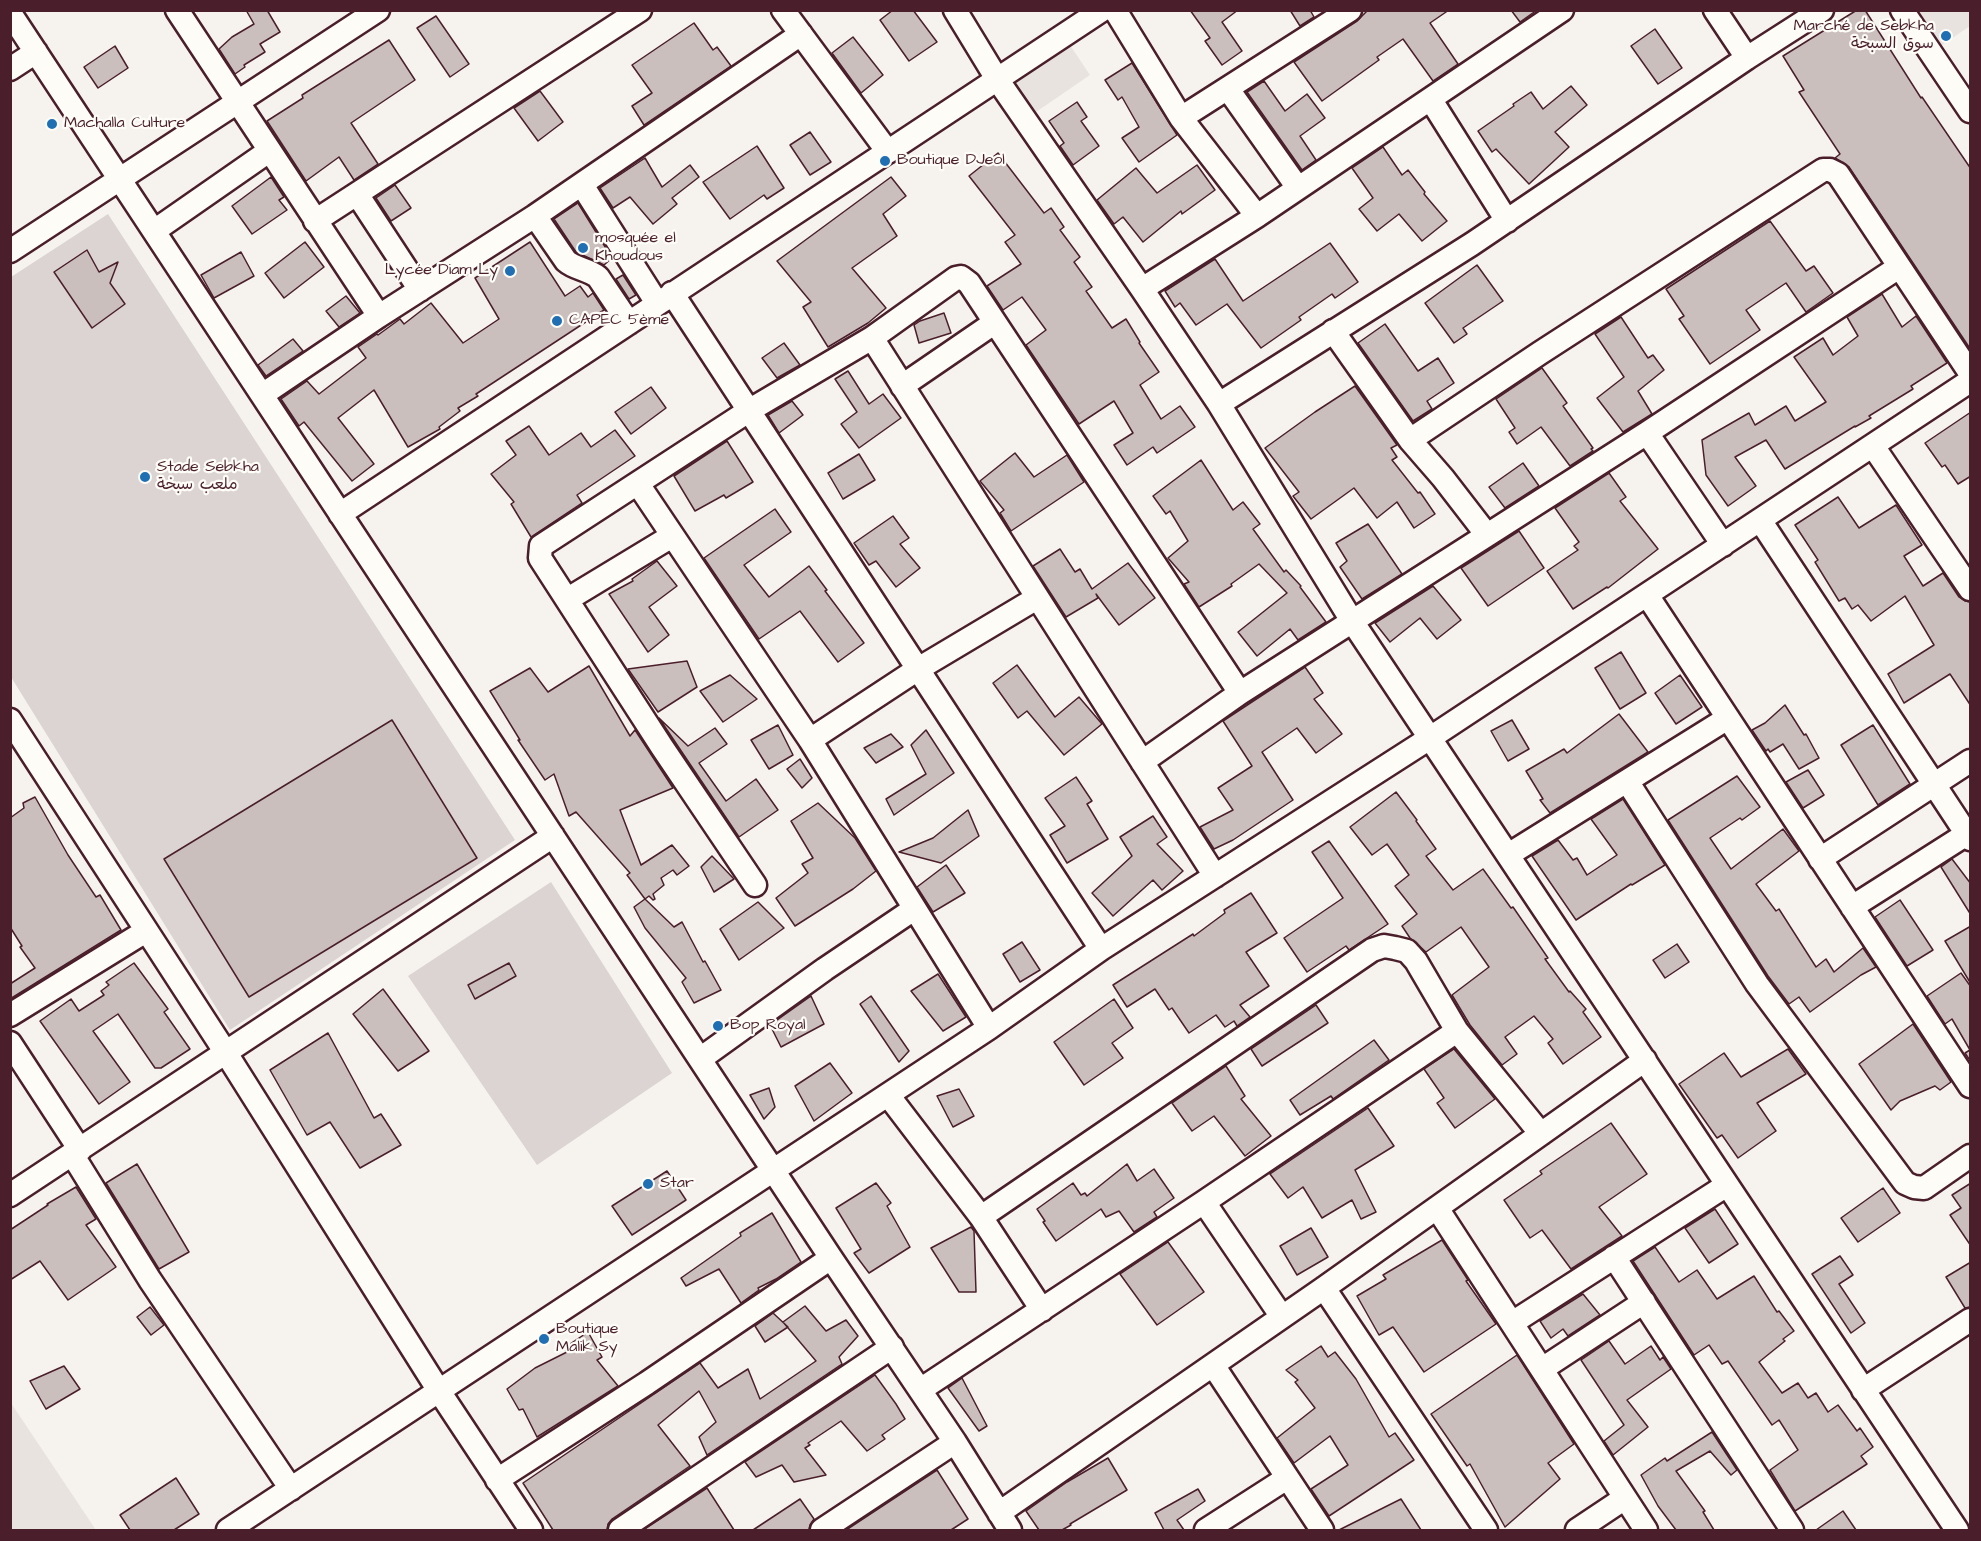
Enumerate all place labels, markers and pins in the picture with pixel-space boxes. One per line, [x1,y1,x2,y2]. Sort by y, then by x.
place label: Marché de Sebkha سوق السبخة [1794,17,1934,55]
marker: Marché de Sebkha سوق السبخة [1939,29,1953,43]
place label: Machalla Culture [64,114,185,134]
marker: Machalla Culture [45,117,59,131]
place label: Boutique DJeol [897,151,1005,171]
marker: Boutique DJeol [878,154,892,168]
place label: mosquée el Khoudous [595,229,676,267]
marker: mosquée el Khoudous [576,241,590,255]
place label: Lycée Diam Ly [385,261,498,281]
marker: Lycée Diam Ly [503,264,517,278]
place label: CAPEC 5ème [569,311,669,331]
marker: CAPEC 5ème [550,314,564,328]
place label: Stade Sebkha ملعب سبخة [157,458,259,496]
marker: Stade Sebkha ملعب سبخة [138,470,152,484]
place label: Bop Royal [730,1016,806,1036]
marker: Bop Royal [711,1019,725,1033]
place label: Star [660,1174,694,1194]
marker: Star [641,1177,655,1191]
place label: Boutique Malik Sy [556,1320,618,1358]
marker: Boutique Malik Sy [537,1332,551,1346]

